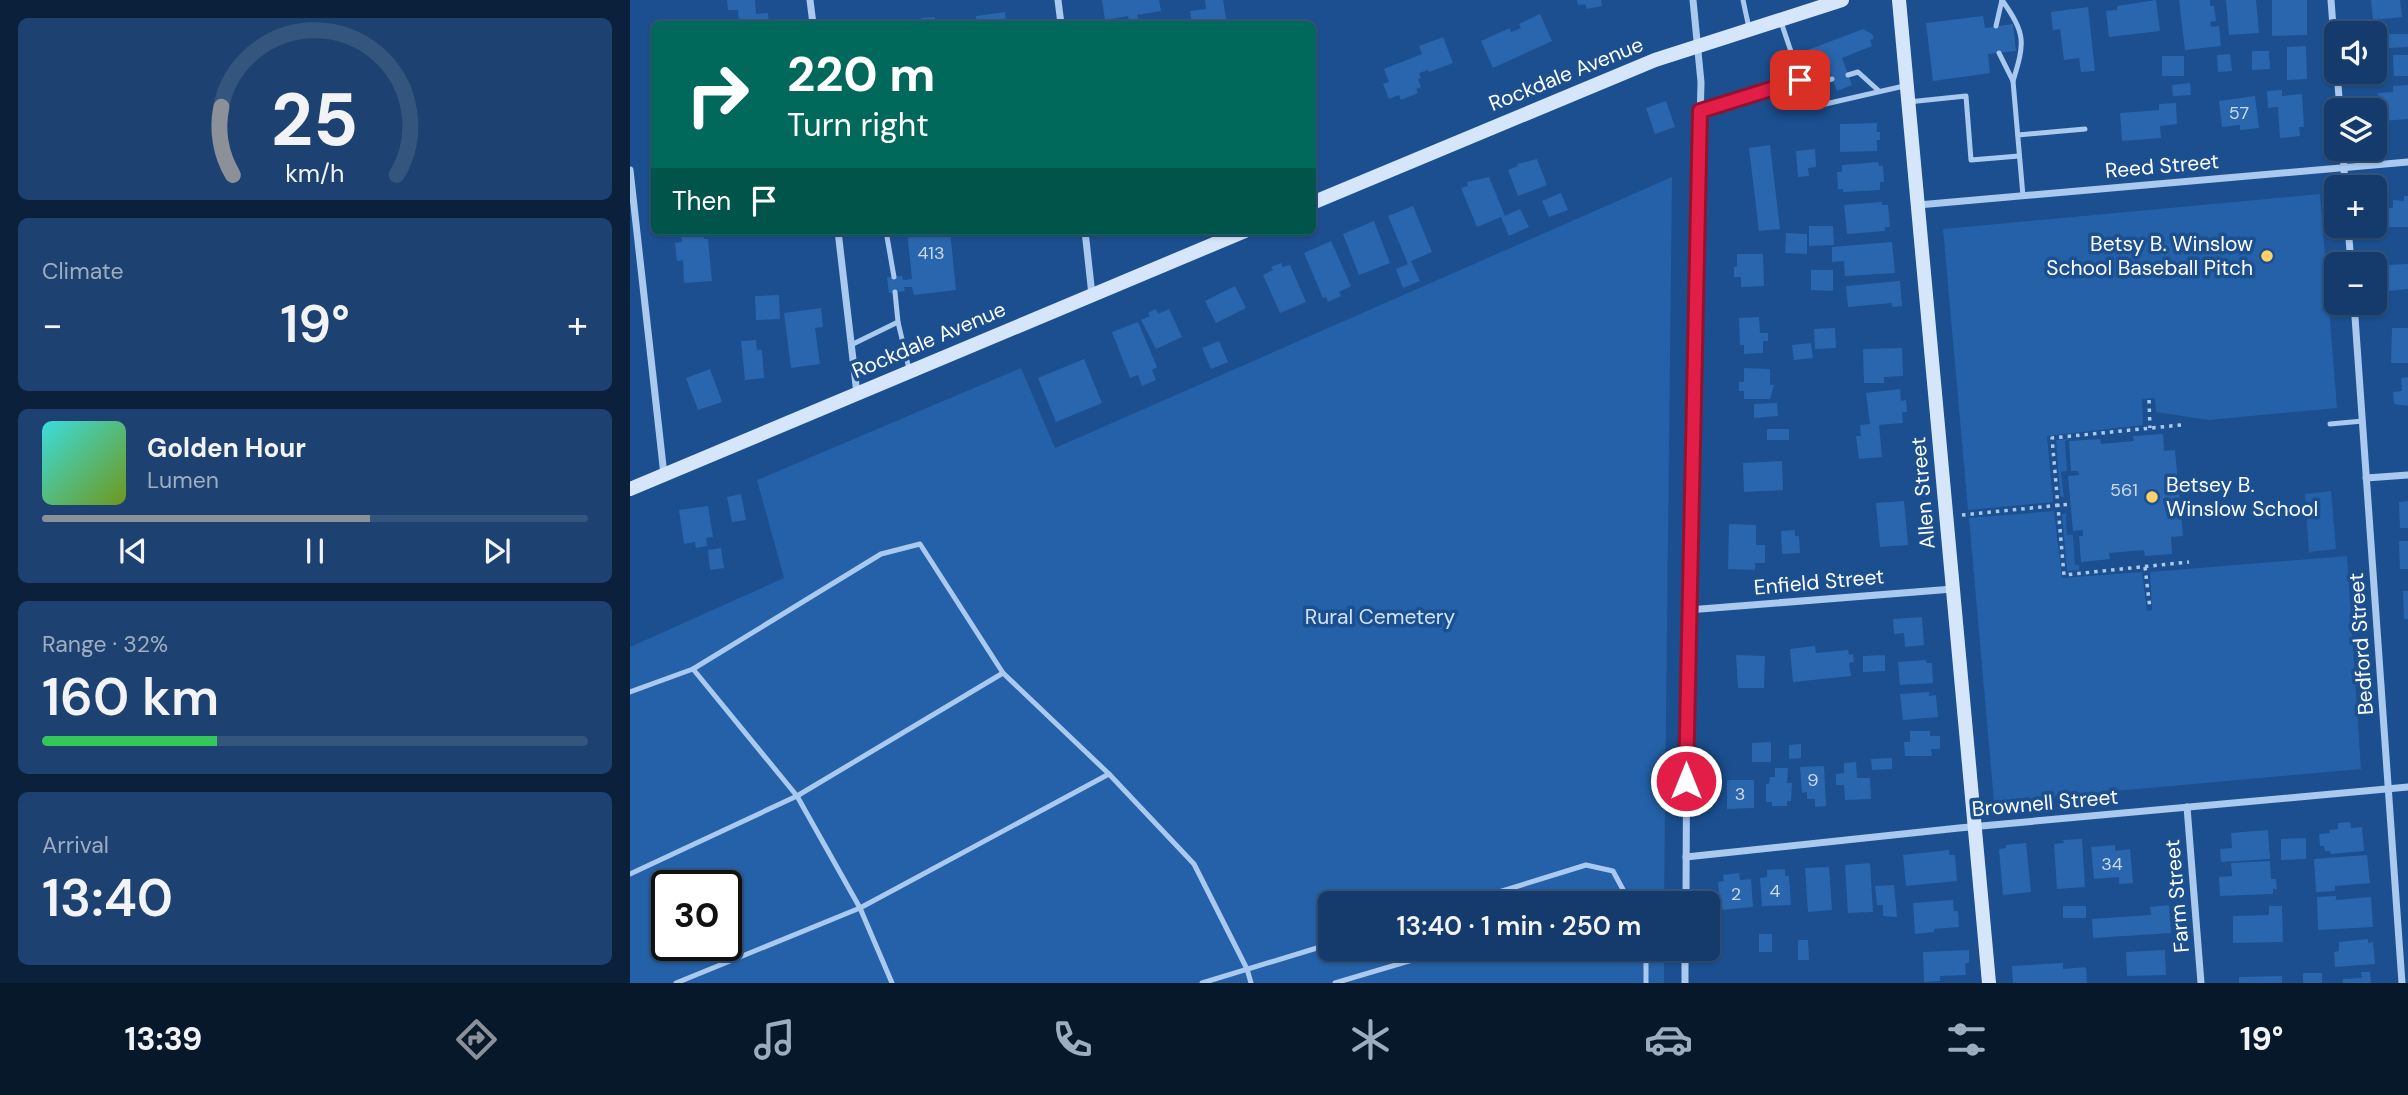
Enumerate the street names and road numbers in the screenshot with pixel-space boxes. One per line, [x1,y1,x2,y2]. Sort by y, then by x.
street label: Rockdale Avenue [1485,30,1647,118]
street label: Reed Street [2104,147,2220,185]
street label: Rockdale Avenue [848,295,1010,385]
street label: Allen Street [1904,436,1942,550]
street label: Enfield Street [1753,562,1885,602]
street label: Bedford Street [2342,572,2380,716]
street label: Brownell Street [1971,783,2119,823]
street label: Farm Street [2158,838,2196,954]

